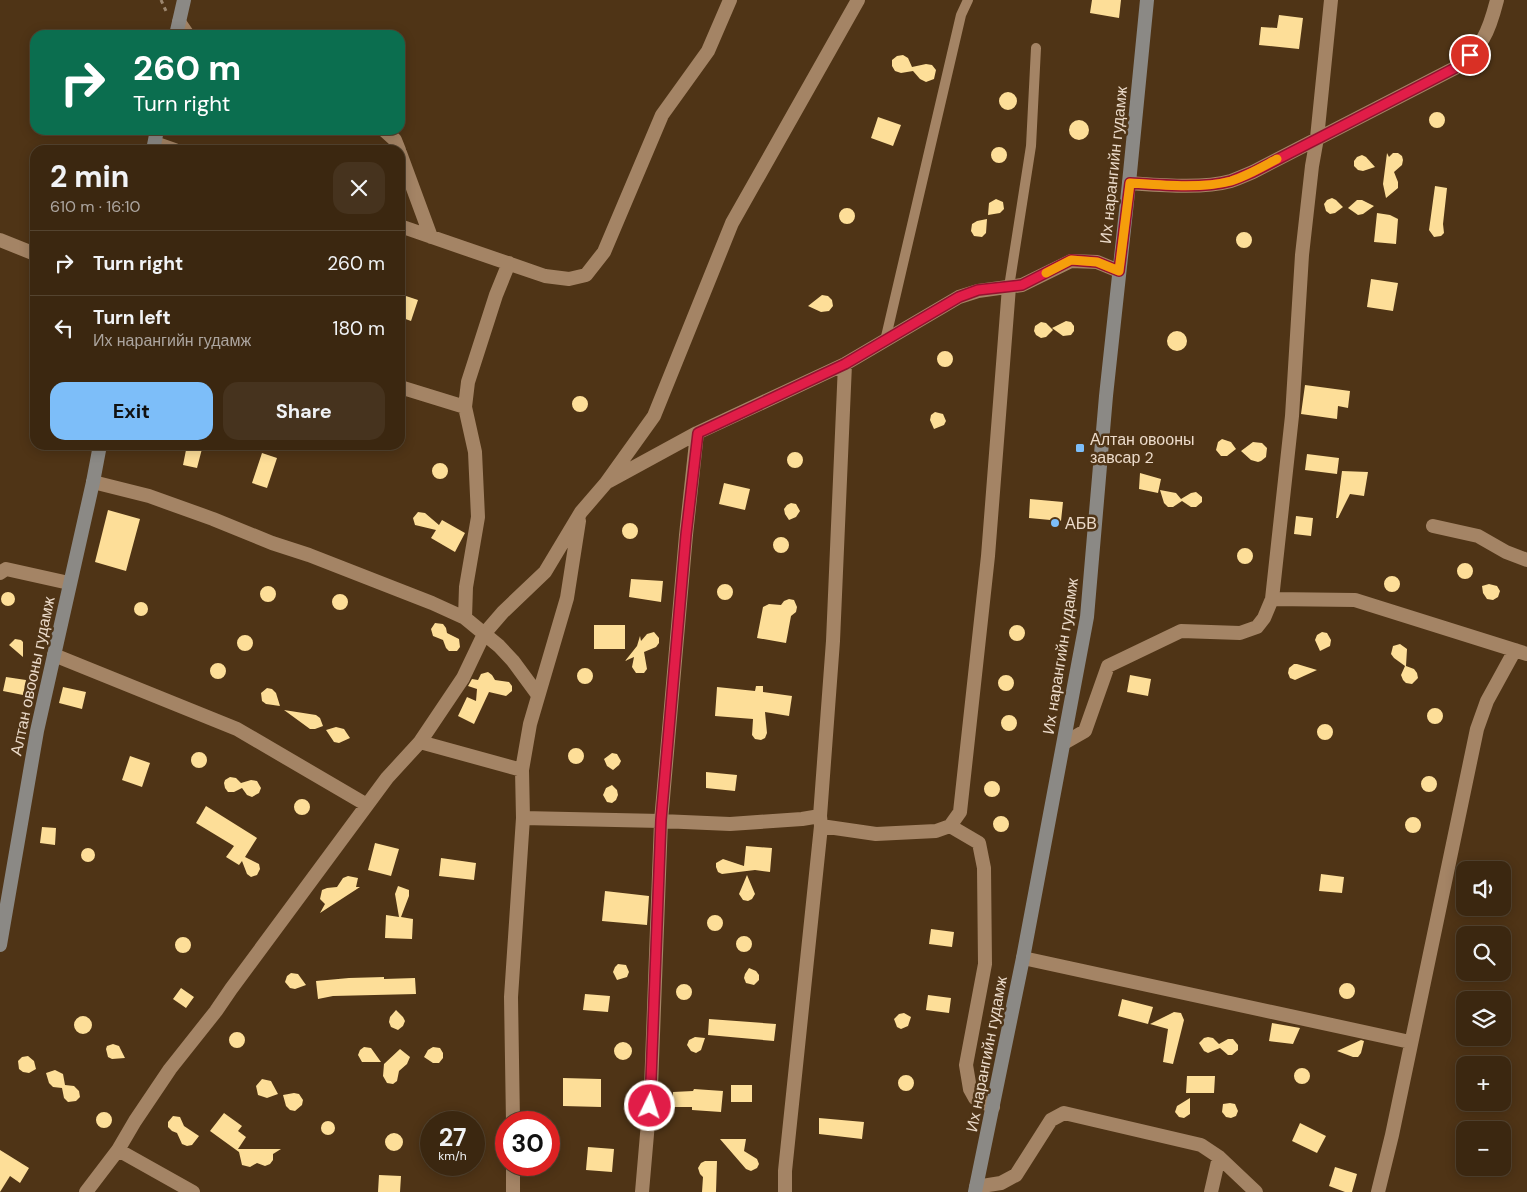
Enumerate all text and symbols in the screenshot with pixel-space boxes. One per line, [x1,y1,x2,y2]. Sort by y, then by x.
pin [1449,34,1491,76]
icon: arrive [1456,41,1484,69]
text: 260 m [133,45,241,91]
icon: right [50,50,115,115]
street label: Их нарангийн гудамж [1095,85,1132,245]
text: Turn right [133,89,230,118]
text: 2 min [50,157,129,196]
button: close [333,162,385,214]
text: 610 m · 16:10 [50,196,140,217]
icon: right [50,249,78,277]
text: Turn right [93,251,183,276]
text: 260 m [327,251,385,276]
text: Turn left [93,305,171,330]
icon: left [50,314,78,342]
text: 180 m [333,316,385,341]
text: Их нарангийн гудамж [93,330,251,351]
button: Exit [50,382,213,440]
button: Share [223,382,385,440]
place label: Алтан овооны завсар 2 [1090,429,1195,468]
marker: Алтан овооны завсар 2 [1074,442,1086,454]
place label: АБВ [1065,513,1097,534]
marker: АБВ [1049,517,1061,529]
street label: Их нарангийн гудамж [1038,576,1083,736]
street label: Алтан овооны гудамж [5,594,60,758]
map controls [1456,861,1511,1176]
button: sound [1456,861,1511,916]
button: search [1456,926,1511,981]
street label: Их нарангийн гудамж [961,974,1012,1134]
button: layers [1456,991,1511,1046]
button: + [1456,1056,1511,1111]
position arrow [623,1079,675,1131]
speed limit sign: 30 [495,1111,560,1176]
text: 27 [439,1121,466,1154]
button: − [1456,1121,1511,1176]
text: km/h [438,1148,467,1164]

